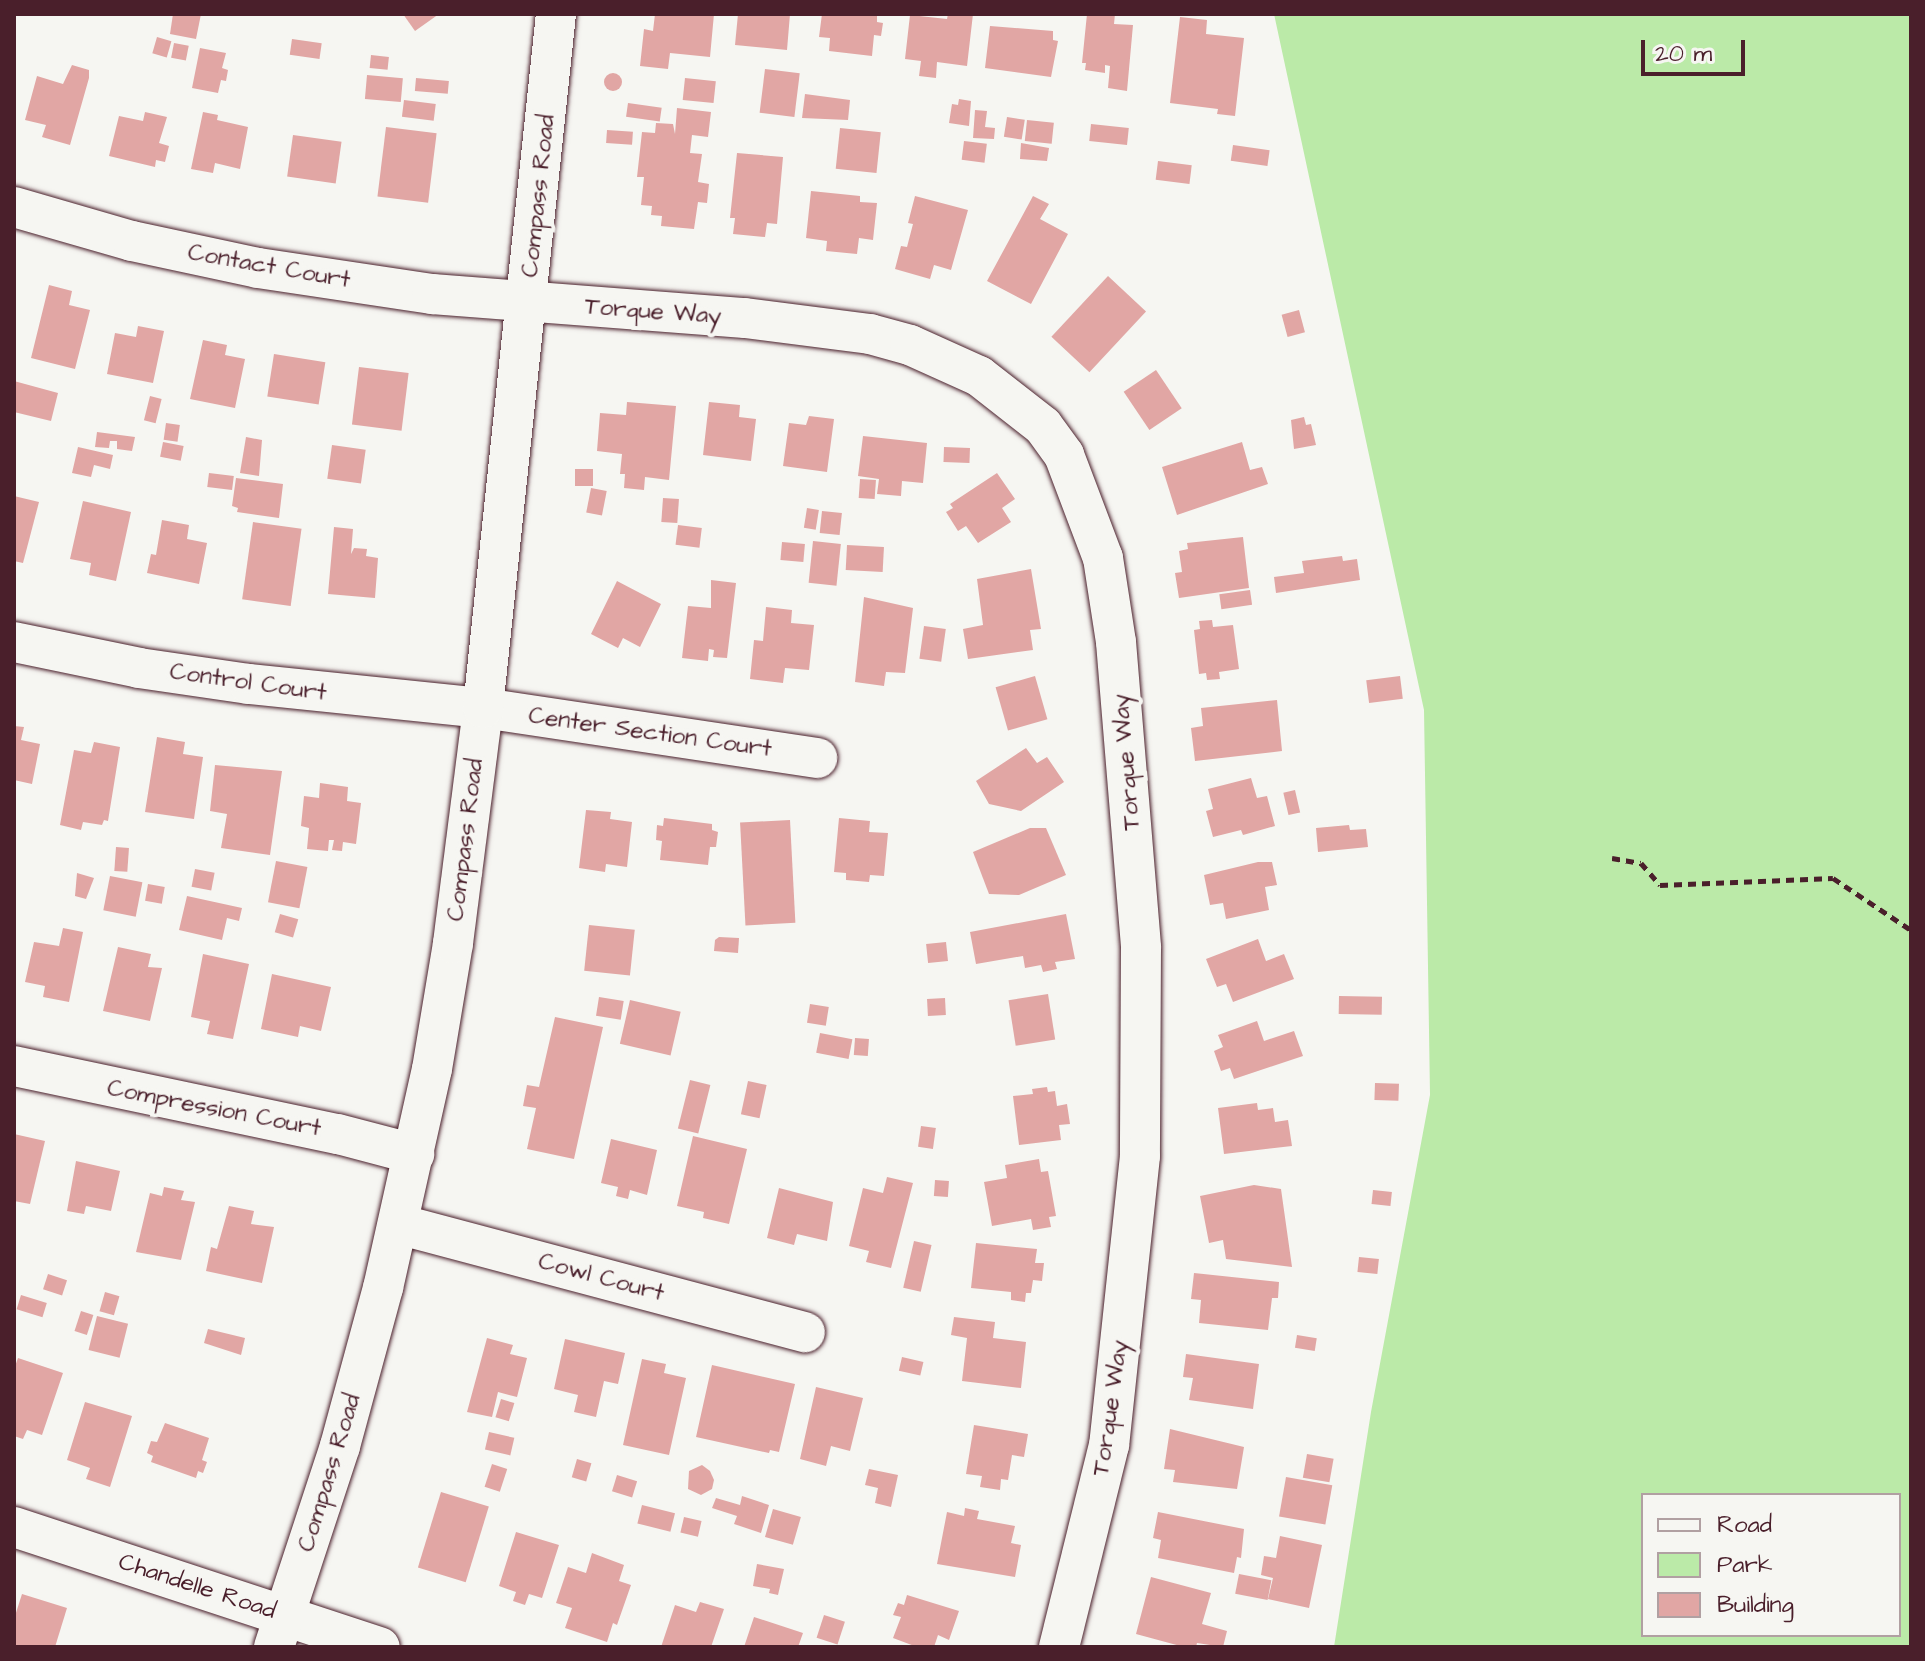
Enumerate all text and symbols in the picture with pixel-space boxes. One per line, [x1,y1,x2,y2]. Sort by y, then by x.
scale bar [1645,24,1749,74]
text: 20 m [1655,37,1712,71]
street label: Compass Road [516,113,562,279]
street label: Contact Court [185,239,353,295]
street label: Torque Way [584,293,722,331]
street label: Control Court [168,658,328,708]
street label: Torque Way [1107,693,1147,831]
street label: Center Section Court [527,702,773,764]
street label: Compass Road [442,757,490,923]
street label: Compression Court [105,1074,323,1144]
street label: Cowl Court [535,1247,667,1309]
street label: Torque Way [1087,1338,1135,1478]
street label: Compass Road [292,1391,368,1555]
legend [1641,1493,1901,1637]
text: Road [1717,1508,1772,1542]
street label: Chandelle Road [115,1548,279,1626]
text: Park [1717,1548,1773,1582]
text: Building [1717,1588,1794,1622]

